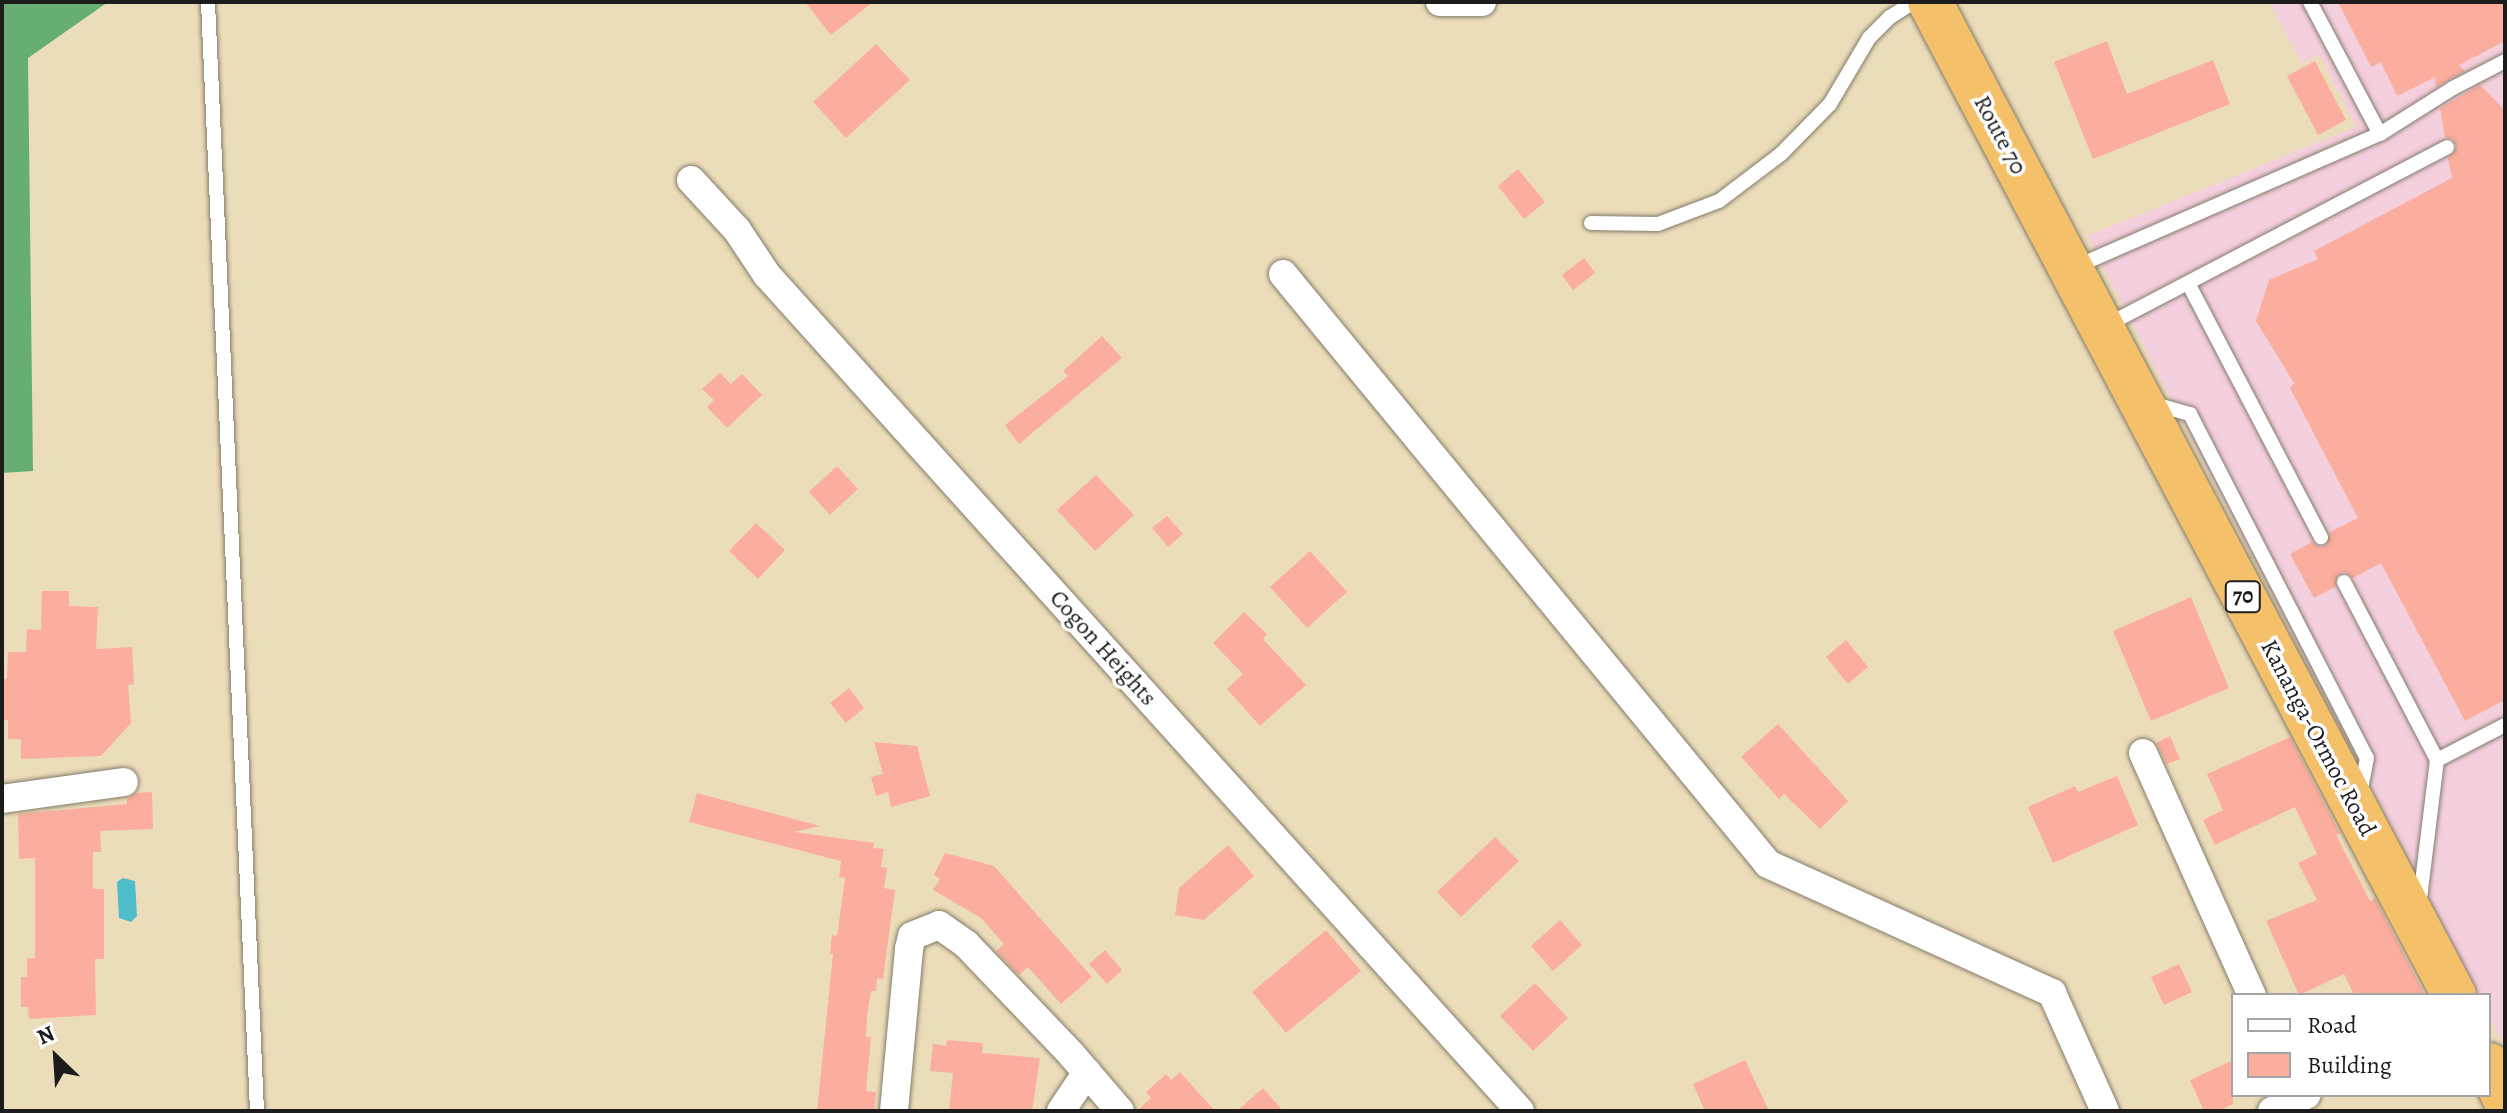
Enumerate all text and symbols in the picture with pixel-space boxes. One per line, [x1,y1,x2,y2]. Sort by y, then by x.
street label: Route 70 [1967,91,2033,179]
road number: 70 [2223,579,2263,615]
street label: Cogon Heights [1043,584,1163,712]
street label: Kananga-Ormoc Road [2254,635,2382,841]
legend [2231,993,2491,1097]
text: Road [2307,1009,2357,1041]
north arrow [16,1017,96,1097]
text: N [32,1018,59,1052]
text: Building [2307,1049,2392,1081]

